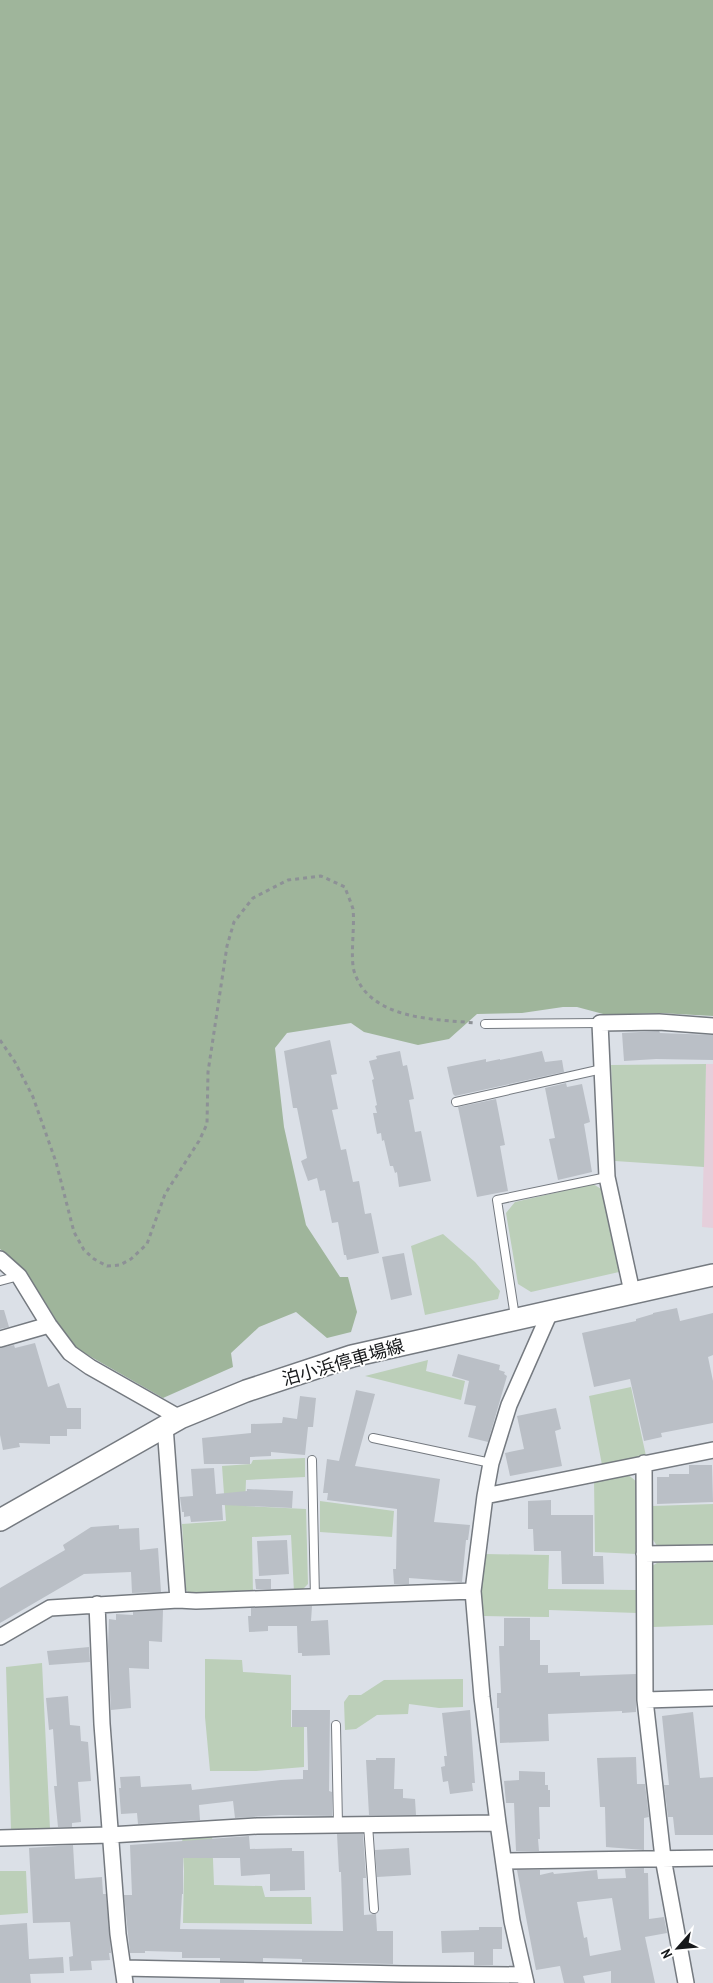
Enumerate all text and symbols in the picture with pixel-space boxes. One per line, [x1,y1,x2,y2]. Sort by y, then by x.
street label: 泊小浜停車場線 [279,1333,407,1391]
north arrow [653,1923,703,1973]
text: N [657,1946,676,1962]

